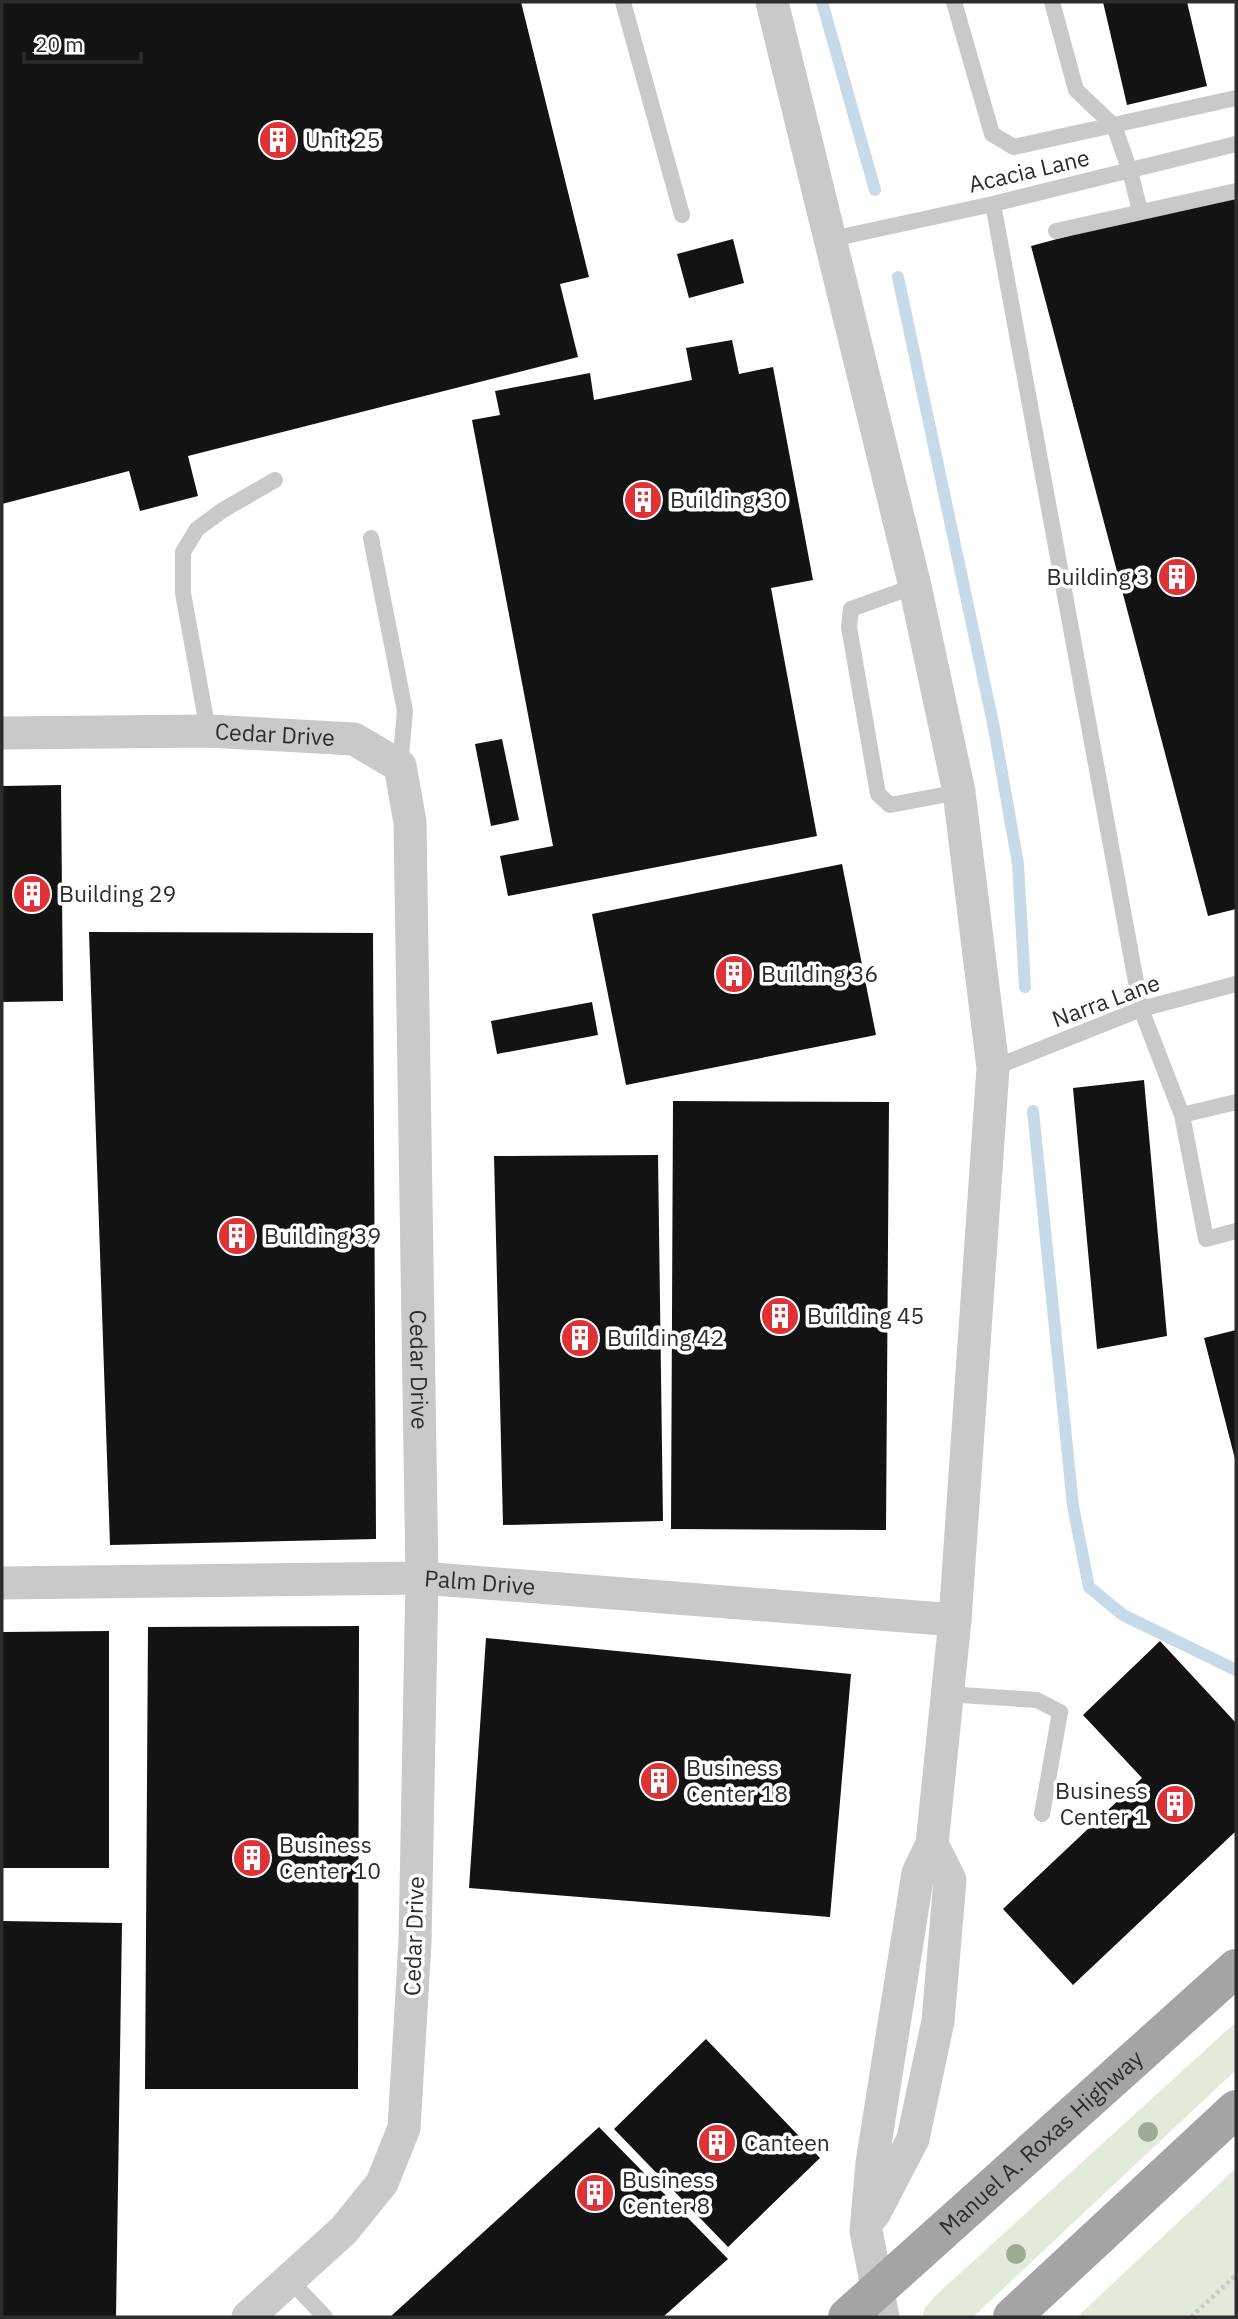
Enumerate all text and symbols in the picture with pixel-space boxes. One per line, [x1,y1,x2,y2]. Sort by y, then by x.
scale bar [24,21,142,65]
text: 20 m [35,30,84,58]
building icon: Unit 25 [257,119,299,161]
place label: Unit 25 [305,124,381,154]
street label: Acacia Lane [965,142,1092,198]
building icon: Building 30 [622,479,664,521]
place label: Building 30 [670,484,787,514]
building icon: Building 3 [1156,556,1198,598]
place label: Building 3 [1046,561,1150,591]
street label: Cedar Drive [214,715,336,752]
building icon: Building 29 [11,873,53,915]
place label: Building 29 [59,878,176,908]
building icon: Building 36 [713,953,755,995]
place label: Building 36 [761,958,878,988]
street label: Narra Lane [1048,967,1164,1033]
building icon: Building 39 [216,1215,258,1257]
place label: Building 39 [264,1220,381,1250]
building icon: Building 45 [759,1295,801,1337]
place label: Building 45 [807,1300,924,1330]
street label: Cedar Drive [404,1309,436,1430]
building icon: Building 42 [559,1317,601,1359]
place label: Building 42 [607,1322,724,1352]
street label: Palm Drive [423,1562,536,1601]
place label: Business Center 18 [686,1752,788,1808]
building icon: Business Center 18 [638,1760,680,1802]
place label: Business Center 1 [1055,1775,1148,1831]
building icon: Business Center 1 [1154,1783,1196,1825]
place label: Business Center 10 [279,1829,381,1885]
building icon: Business Center 10 [231,1837,273,1879]
street label: Cedar Drive [396,1876,430,1996]
street label: Manuel A. Roxas Highway [932,2042,1149,2241]
building icon: Canteen [696,2122,738,2164]
place label: Canteen [744,2127,830,2157]
place label: Business Center 8 [622,2164,715,2220]
building icon: Business Center 8 [574,2172,616,2214]

